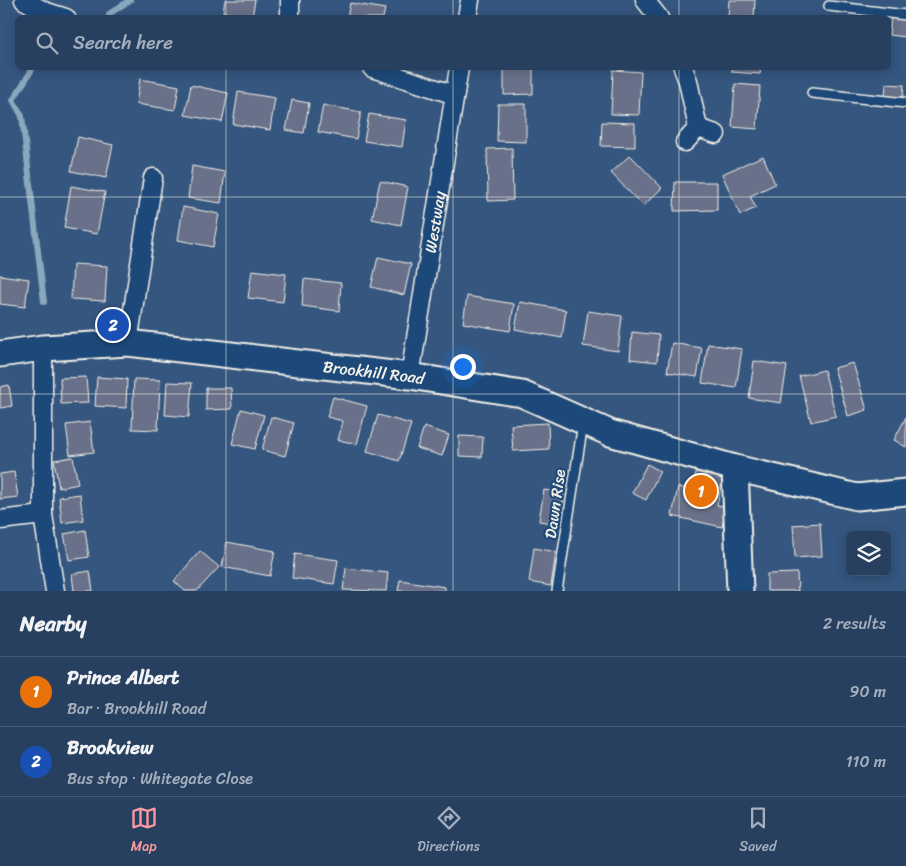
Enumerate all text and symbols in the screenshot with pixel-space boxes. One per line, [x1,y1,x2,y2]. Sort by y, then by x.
search box [15,15,891,70]
text: Search here [73,26,173,59]
icon: search [33,29,61,57]
street label: Westway [415,188,454,255]
pin: 2 [97,306,129,344]
street label: Brookhill Road [321,351,428,393]
your location [450,354,476,380]
street label: Dawn Rise [536,467,574,541]
pin: 1 [685,472,717,510]
map controls [846,531,891,576]
button: layers [846,531,891,576]
text: Nearby [20,605,86,643]
text: 2 results [823,609,886,638]
text: Prince Albert [67,661,179,694]
text: 1 [33,677,39,706]
text: 90 m [850,677,886,706]
text: Bar · Brookhill Road [67,694,206,723]
text: Brookview [67,731,153,764]
text: 2 [31,747,41,776]
text: 110 m [846,747,886,776]
text: Bus stop · Whitegate Close [67,764,253,793]
tab: Map [130,804,158,859]
tab: Directions [417,804,480,859]
tab: Saved [739,804,776,859]

